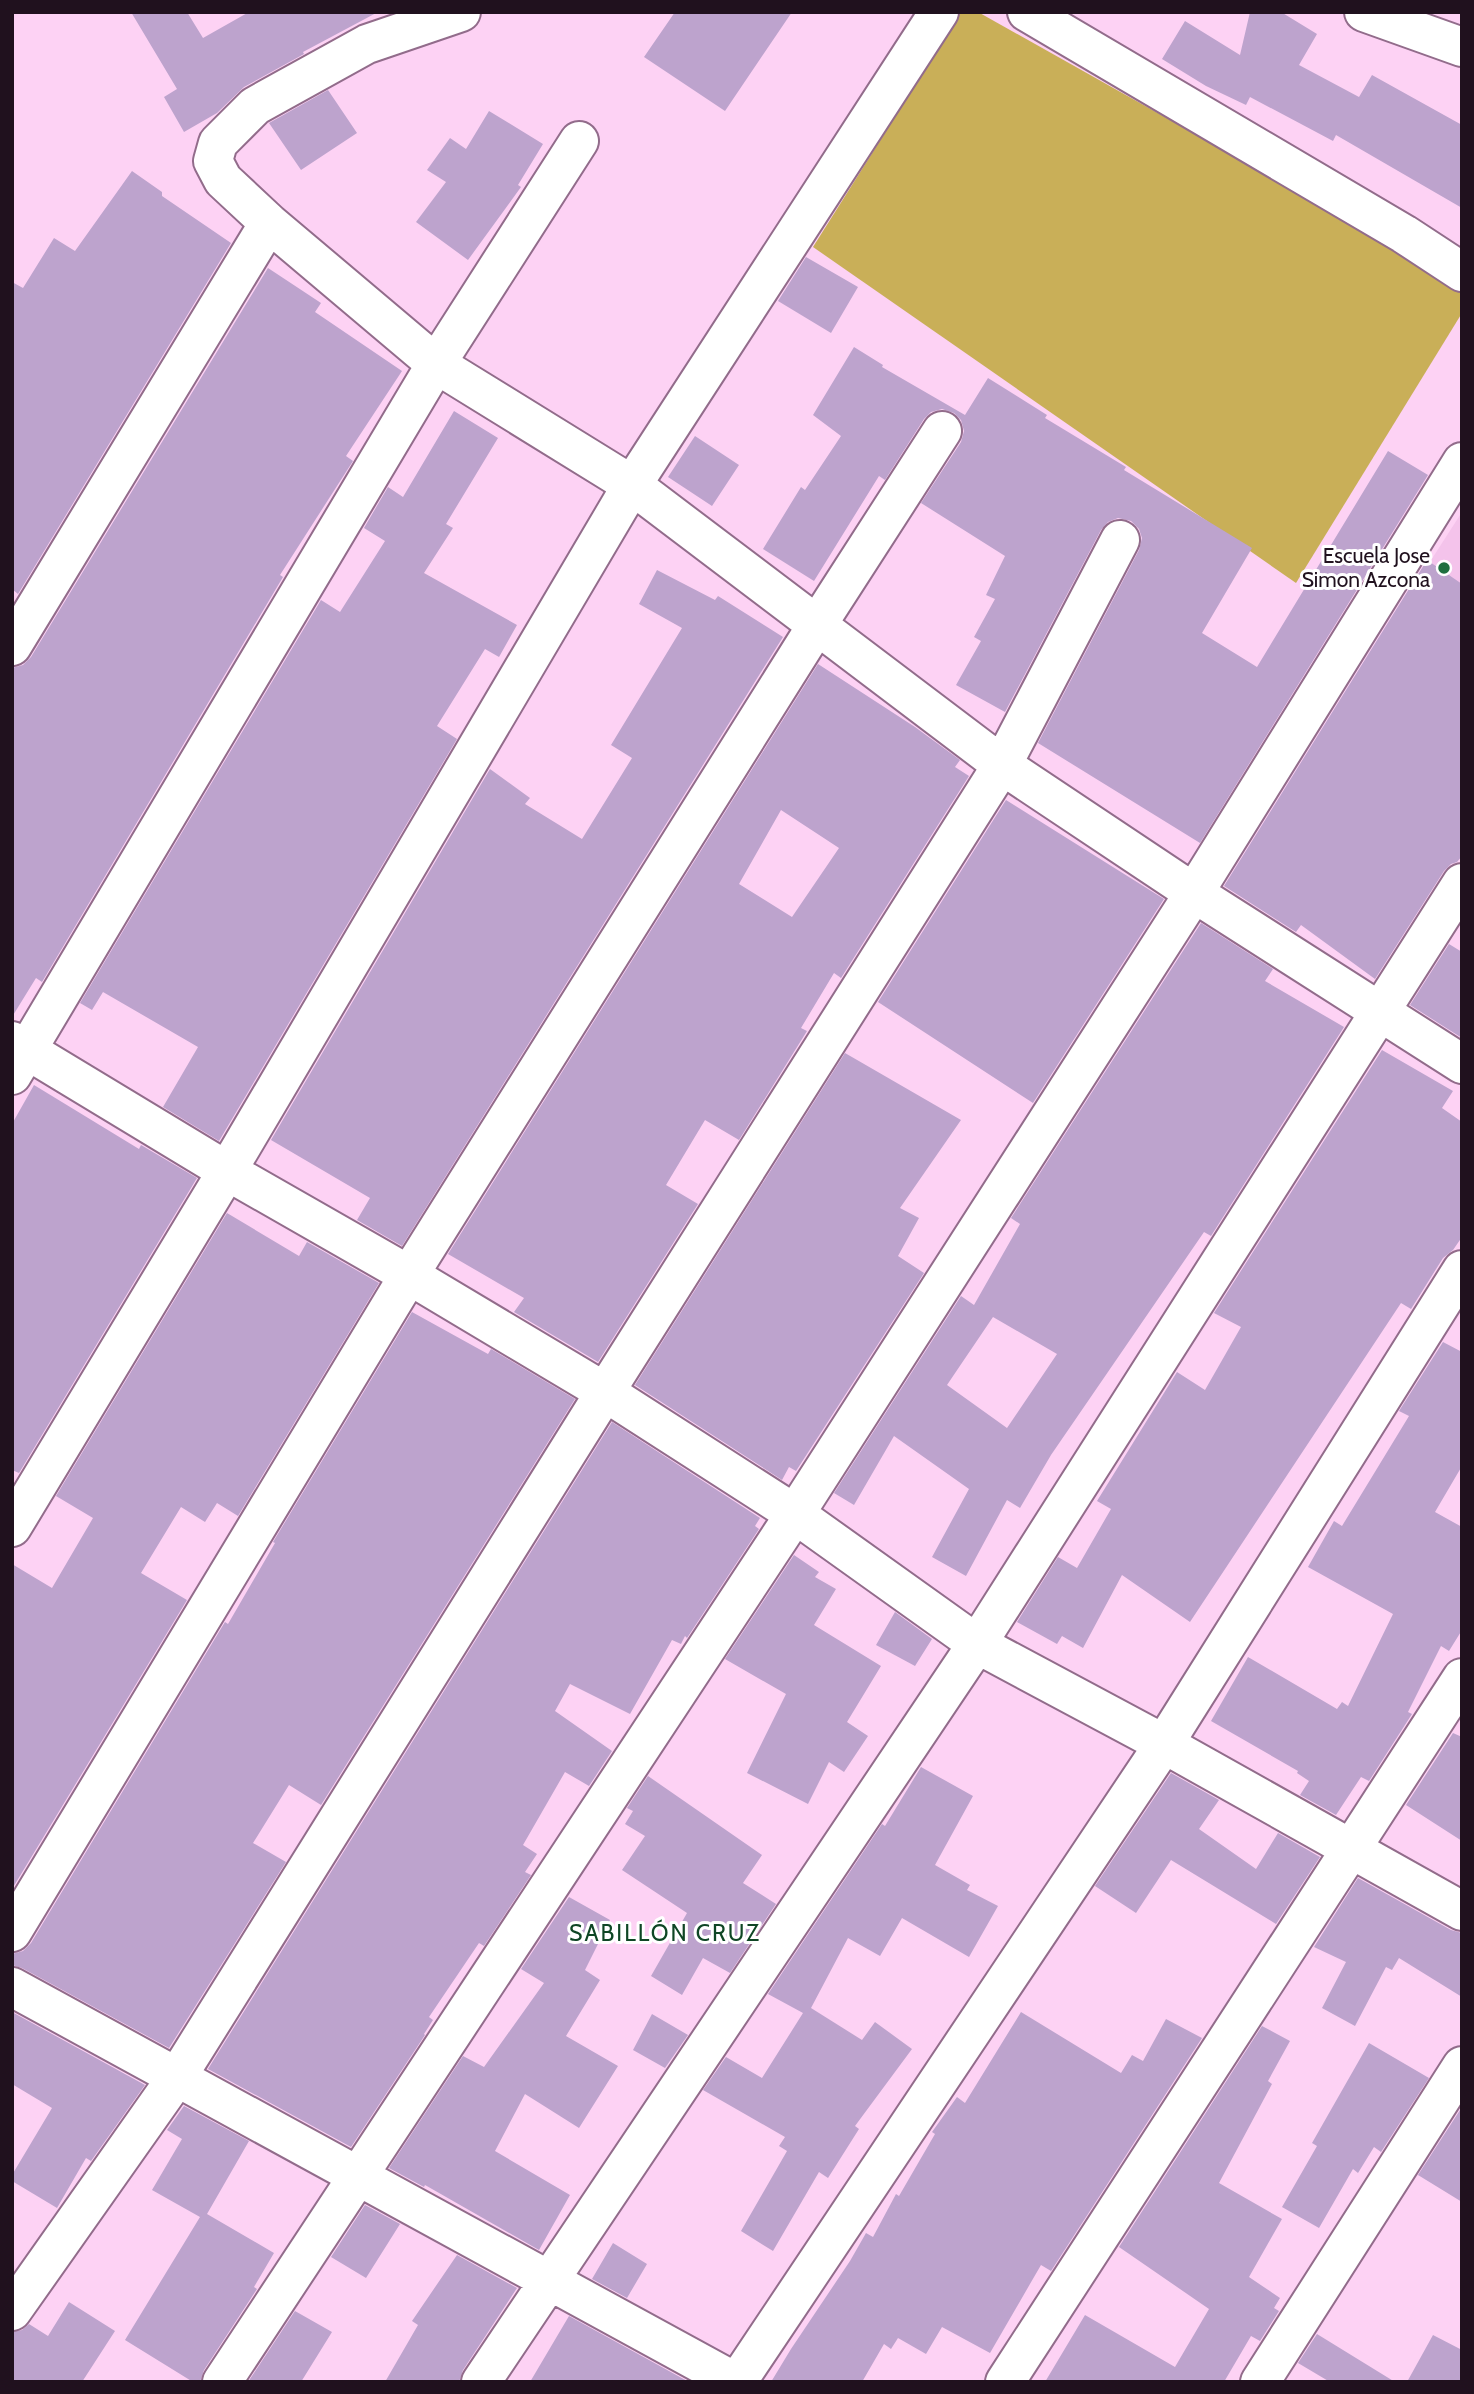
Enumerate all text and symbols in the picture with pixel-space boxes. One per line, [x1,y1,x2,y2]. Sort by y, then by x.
place label: Escuela Jose Simon Azcona [1302,543,1430,592]
marker: Escuela Jose Simon Azcona [1436,560,1452,576]
district label: SABILLÓN CRUZ [569,1919,761,1947]

